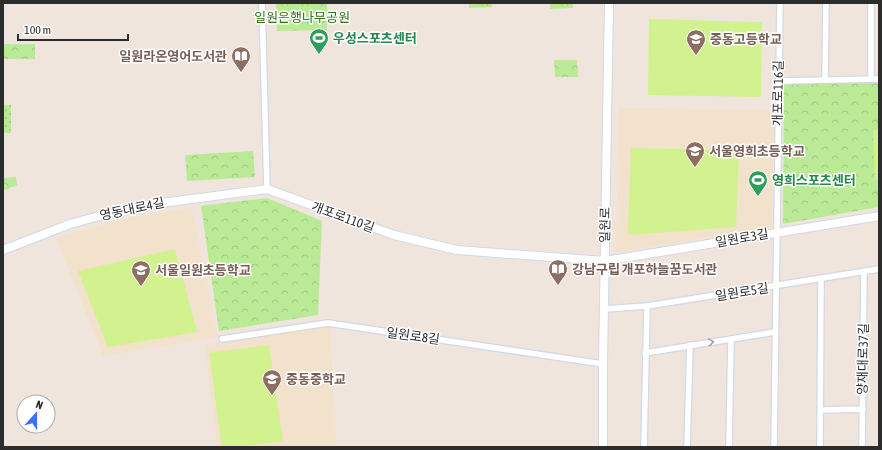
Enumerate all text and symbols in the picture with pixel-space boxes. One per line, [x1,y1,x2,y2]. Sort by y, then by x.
park label: 일원은행나무공원 [254,10,350,25]
scale bar [18,16,128,42]
text: 100 m [24,23,51,37]
sports icon: 우성스포츠센터 [308,27,330,55]
school or university icon: 중동고등학교 [685,28,707,56]
place label: 우성스포츠센터 [333,31,417,46]
place label: 중동고등학교 [710,32,782,47]
library icon: 일원라온영어도서관 [230,45,252,73]
place label: 일원라온영어도서관 [119,49,227,64]
street label: 개포로116길 [770,60,786,126]
school or university icon: 서울영희초등학교 [684,140,706,168]
place label: 서울영희초등학교 [709,144,805,159]
sports icon: 영희스포츠센터 [747,169,769,197]
place label: 영희스포츠센터 [772,173,856,188]
street label: 영동대로4길 [98,195,166,223]
street label: 개포로110길 [309,199,377,235]
street label: 일원로 [597,207,613,243]
street label: 일원로3길 [714,226,770,250]
library icon: 강남구립 개포하늘꿈도서관 [547,258,569,286]
school or university icon: 서울일원초등학교 [130,259,152,287]
place label: 강남구립 개포하늘꿈도서관 [572,262,717,277]
place label: 서울일원초등학교 [155,263,251,278]
street label: 일원로5길 [714,280,770,304]
street label: 양재대로37길 [855,323,871,395]
street label: 일원로8길 [385,325,441,347]
one-way arrow [708,338,714,347]
school or university icon: 중동중학교 [261,368,283,396]
place label: 중동중학교 [286,372,346,387]
north arrow [16,394,56,434]
text: N [34,398,45,411]

